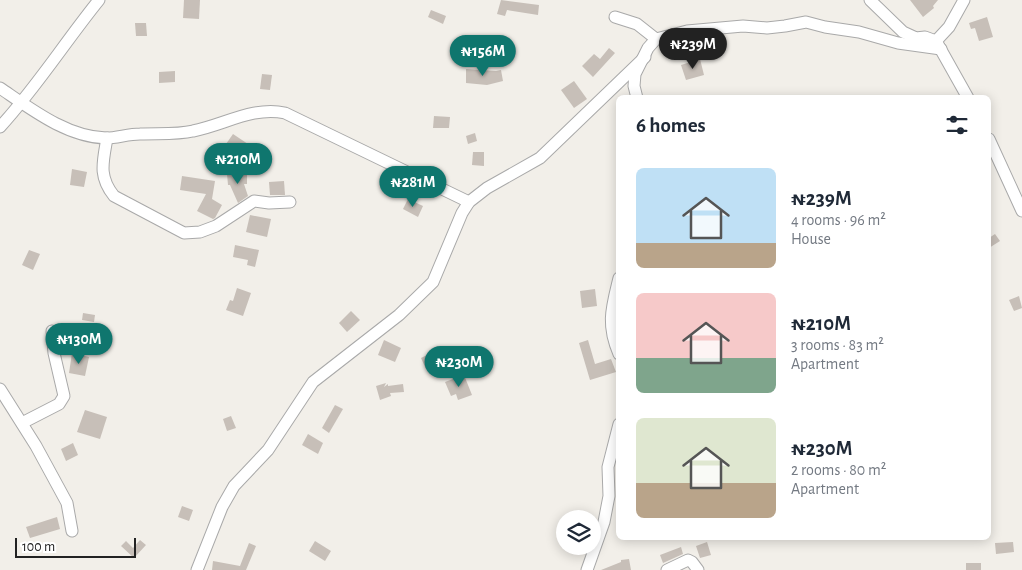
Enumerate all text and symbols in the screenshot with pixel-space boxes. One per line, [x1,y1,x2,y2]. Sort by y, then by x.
pin: ₦239M [658,28,728,70]
pin: ₦156M [448,34,518,77]
text: ₦239M [670,36,716,52]
text: ₦156M [461,43,505,59]
icon: filters [943,111,971,139]
text: 6 homes [636,115,706,136]
pin: ₦210M [203,142,273,185]
text: ₦210M [215,151,261,167]
pin: ₦281M [378,166,448,208]
text: ₦281M [390,174,436,190]
icon: home [676,188,736,248]
text: ₦239M [791,188,852,209]
text: 4 rooms · 96 m² [791,212,886,228]
text: House [791,231,831,247]
icon: home [676,313,736,373]
text: ₦210M [791,313,851,334]
pin: ₦130M [44,322,114,365]
text: ₦130M [56,331,102,347]
text: 3 rooms · 83 m² [791,337,884,353]
pin: ₦230M [424,346,494,388]
text: ₦230M [436,354,482,370]
text: Apartment [791,356,859,372]
icon: home [676,438,736,498]
text: ₦230M [791,438,852,459]
text: 2 rooms · 80 m² [791,462,886,478]
text: Apartment [791,481,859,497]
map controls [556,510,601,555]
button: layers [556,510,601,555]
scale bar [15,535,136,558]
text: 100 m [22,540,55,554]

